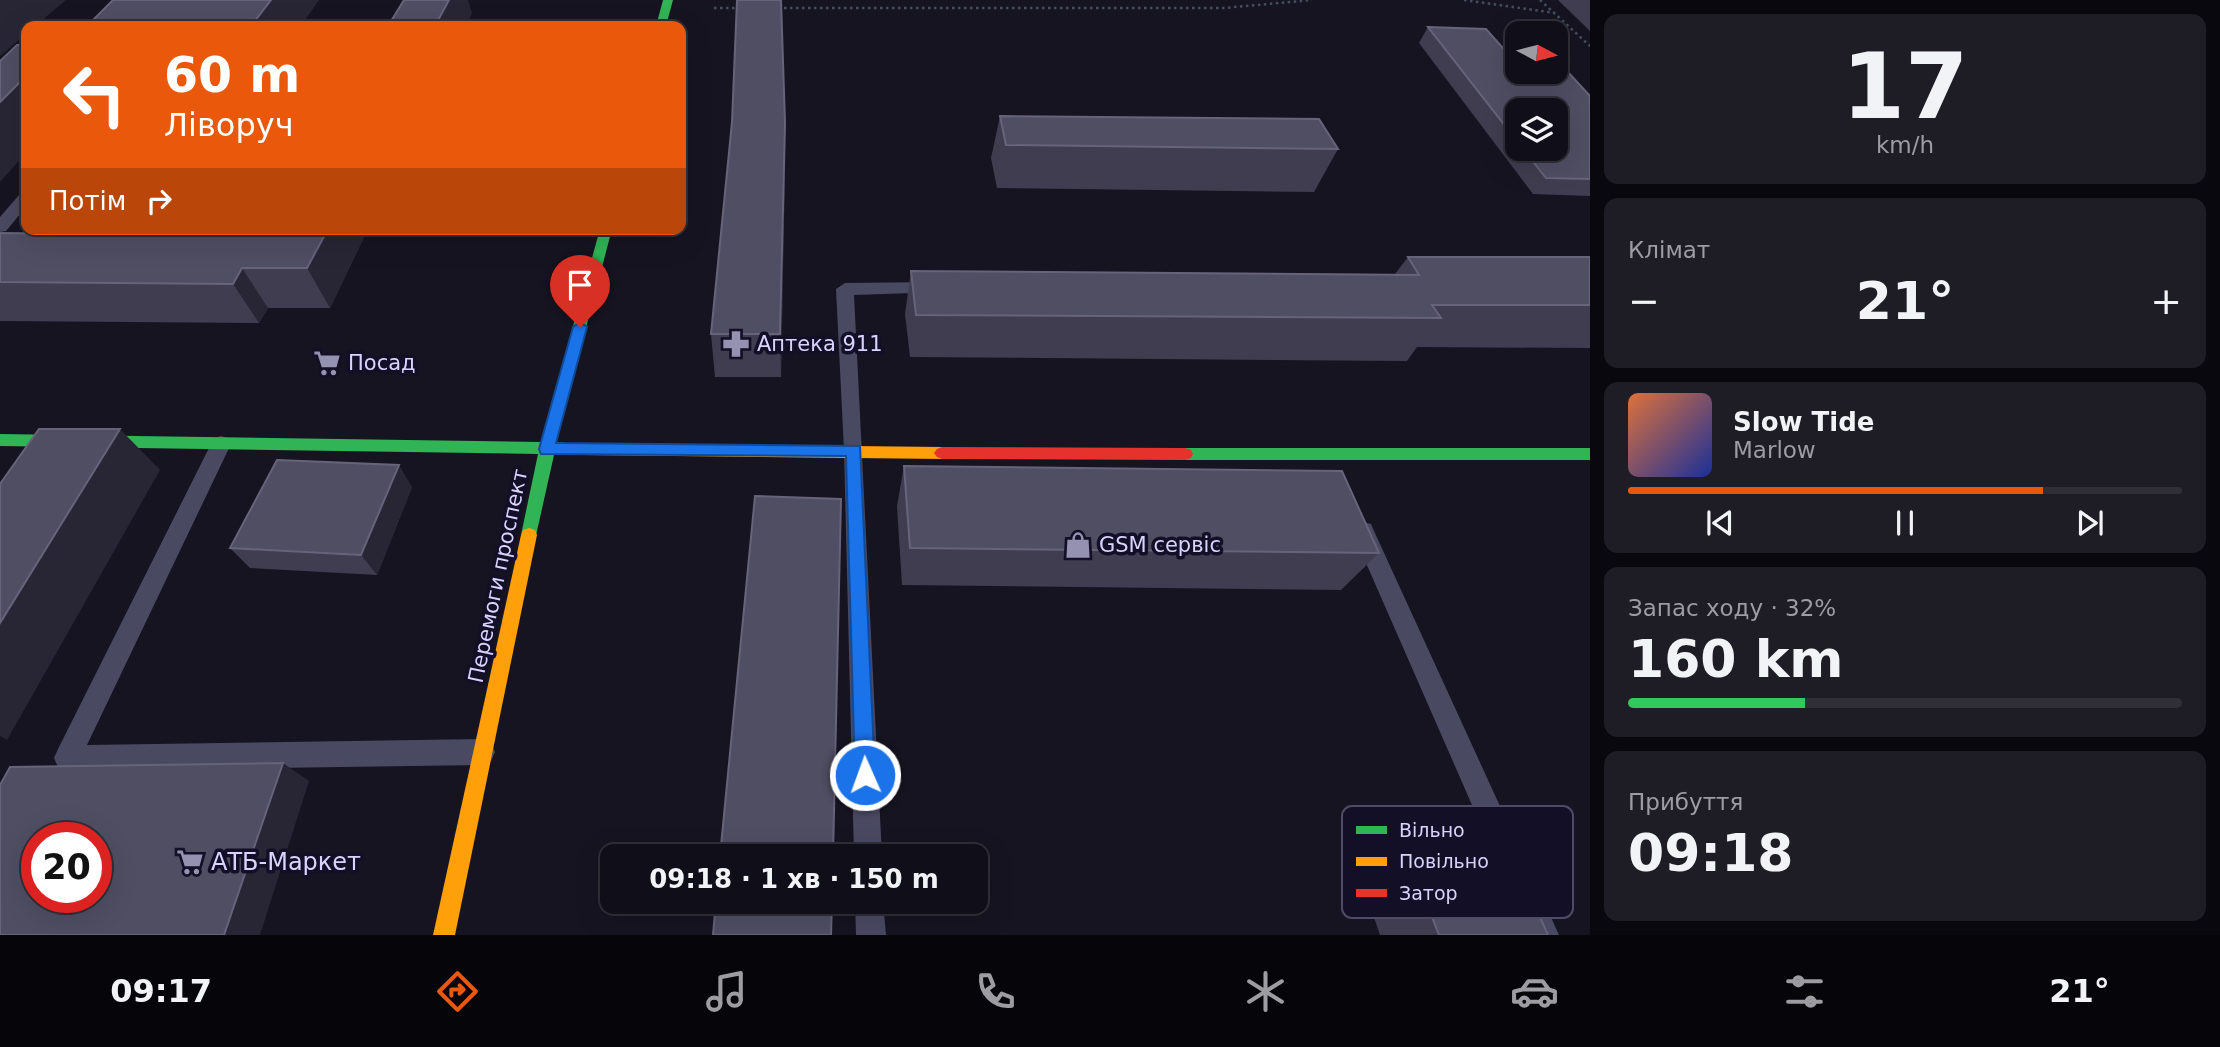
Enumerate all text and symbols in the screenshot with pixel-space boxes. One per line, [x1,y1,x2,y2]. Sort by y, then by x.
north arrow [1505,21,1568,84]
map controls [1505,21,1568,161]
text: 17 [1842,34,1968,139]
text: 60 m [164,47,300,104]
icon: left [49,49,140,140]
button: layers [1505,98,1568,161]
text: Ліворуч [164,106,294,144]
text: km/h [1876,132,1934,158]
icon: right [140,182,178,220]
text: Потім [49,186,126,216]
text: Клімат [1628,237,1710,263]
pin [550,255,610,327]
icon: arrive [561,266,599,304]
text: 21° [1856,271,1954,331]
text: − [1628,279,1660,323]
text: + [2150,279,2182,323]
pharmacy icon: Аптека 911 [721,329,751,359]
place label: Аптека 911 [757,332,883,356]
supermarket icon: Посад [312,348,342,378]
place label: Посад [348,351,416,375]
text: Slow Tide [1733,407,1874,437]
text: Marlow [1733,437,1816,463]
street label: Перемоги проспект [464,467,532,685]
icon: previous [1701,504,1739,542]
icon: pause [1886,504,1924,542]
icon: next [2071,504,2109,542]
shop icon: GSM сервіс [1063,530,1093,560]
place label: GSM сервіс [1099,533,1221,557]
text: Запас ходу · 32% [1628,595,1836,621]
text: 160 km [1628,629,1843,689]
position arrow [828,738,902,812]
text: Прибуття [1628,789,1743,815]
legend [1342,806,1573,918]
text: Вільно [1399,819,1465,841]
speed limit sign: 20 [21,822,112,913]
text: 09:18 [1628,823,1794,883]
supermarket icon: АТБ-Маркет [175,847,205,877]
place label: АТБ-Маркет [211,848,361,876]
text: Повільно [1399,850,1489,872]
text: 09:18 · 1 хв · 150 m [649,864,939,894]
text: Затор [1399,882,1458,904]
icon: directions [433,967,482,1016]
icon: music [702,967,751,1016]
icon: phone [971,967,1020,1016]
icon: climate [1241,967,1290,1016]
icon: car [1510,967,1559,1016]
icon: filters [1780,967,1829,1016]
text: 09:17 [110,972,212,1010]
text: 21° [2049,972,2110,1010]

